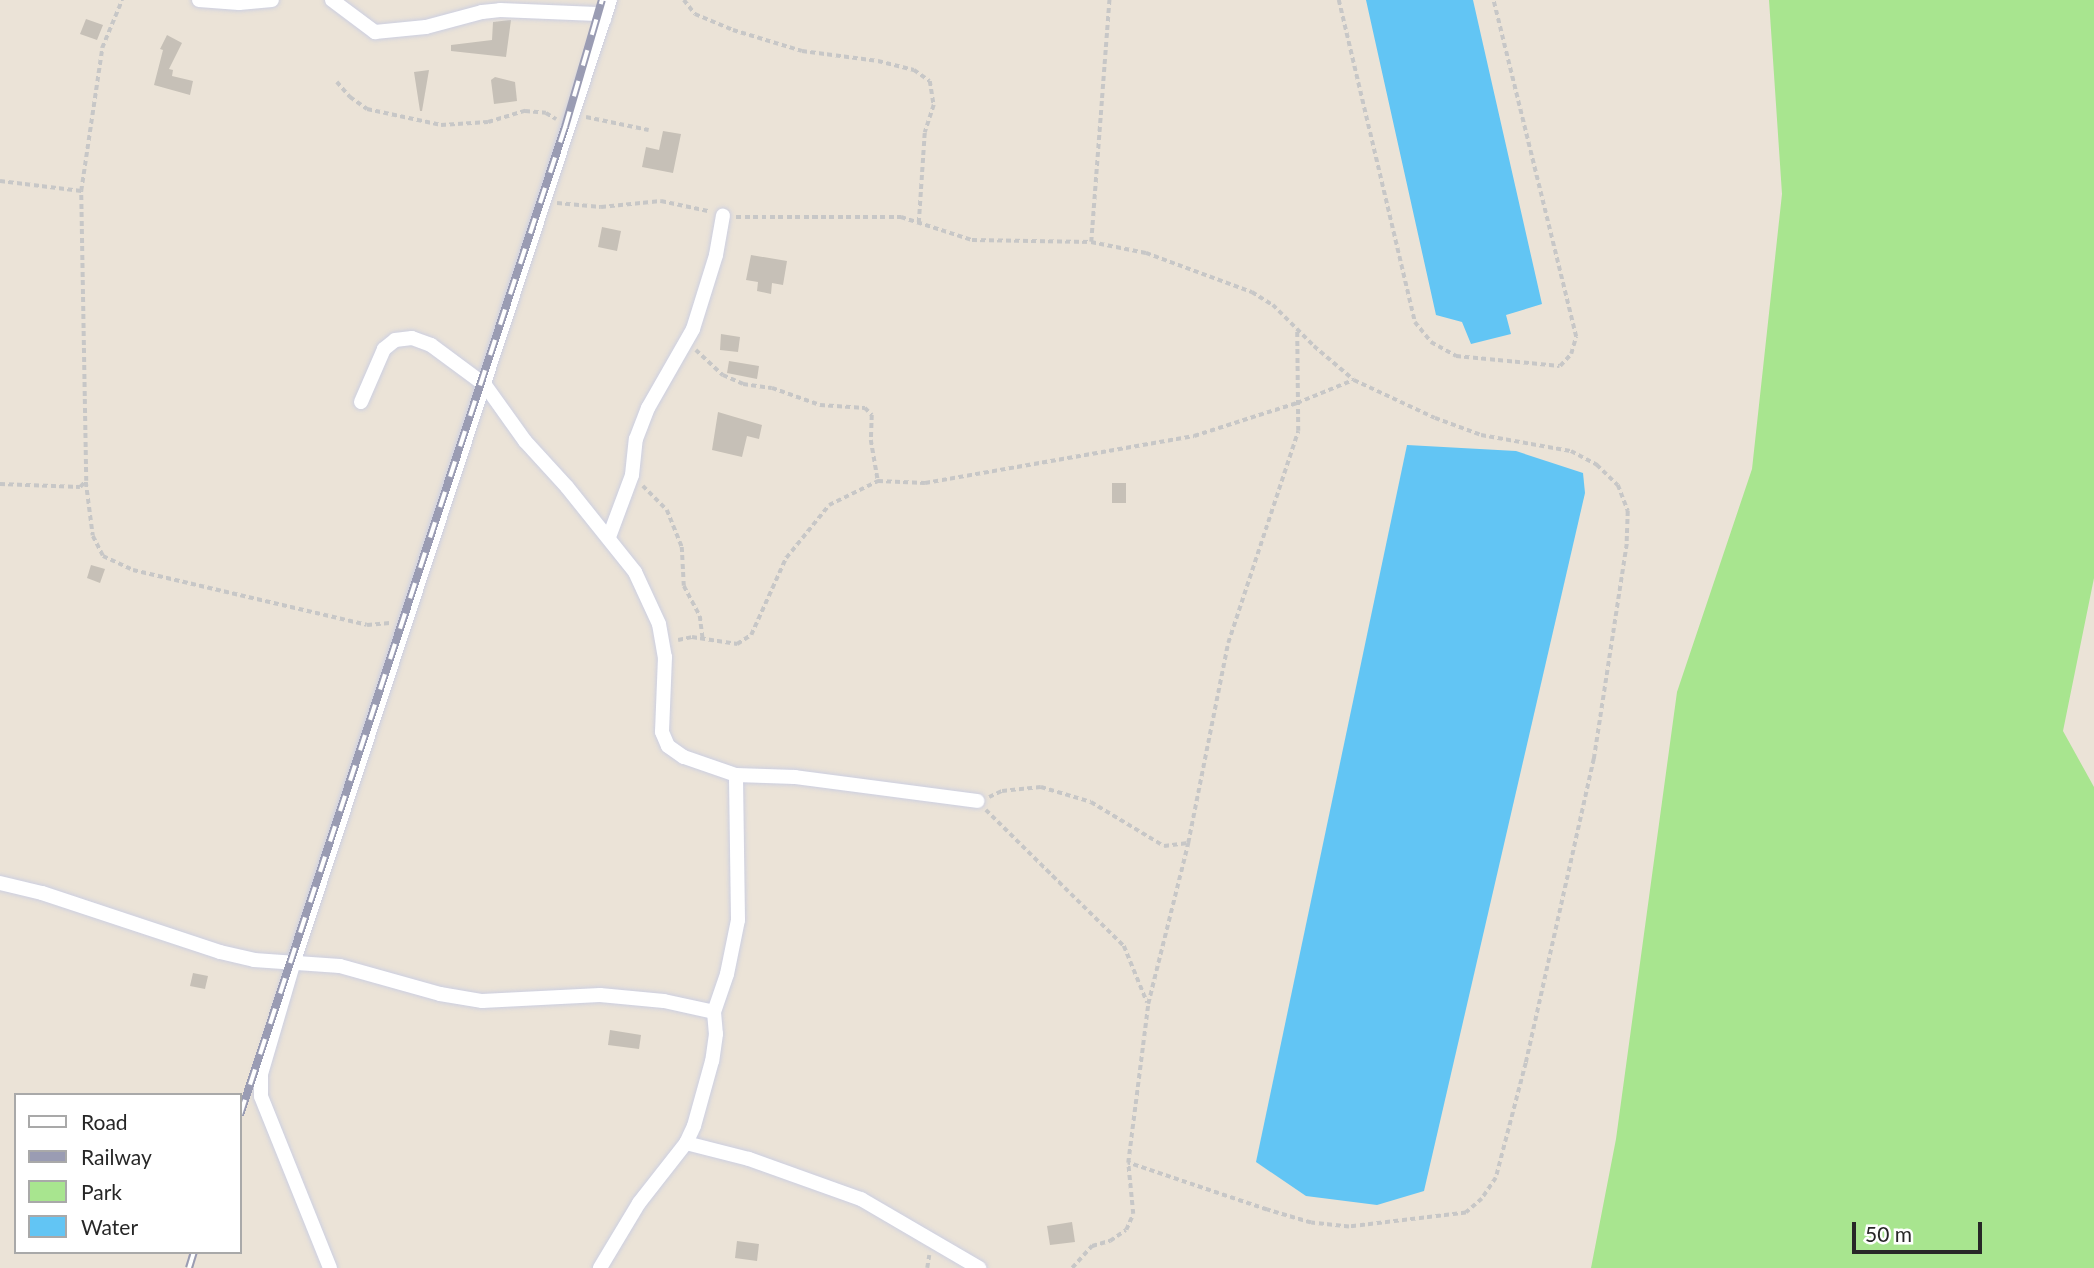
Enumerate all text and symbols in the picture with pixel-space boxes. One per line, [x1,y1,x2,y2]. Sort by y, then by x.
legend [14,1093,242,1254]
text: Road [81,1109,128,1134]
text: Railway [81,1144,152,1169]
text: Park [81,1179,122,1204]
scale bar [1856,1208,1986,1252]
text: Water [81,1214,138,1239]
text: 50 m [1865,1221,1912,1246]

